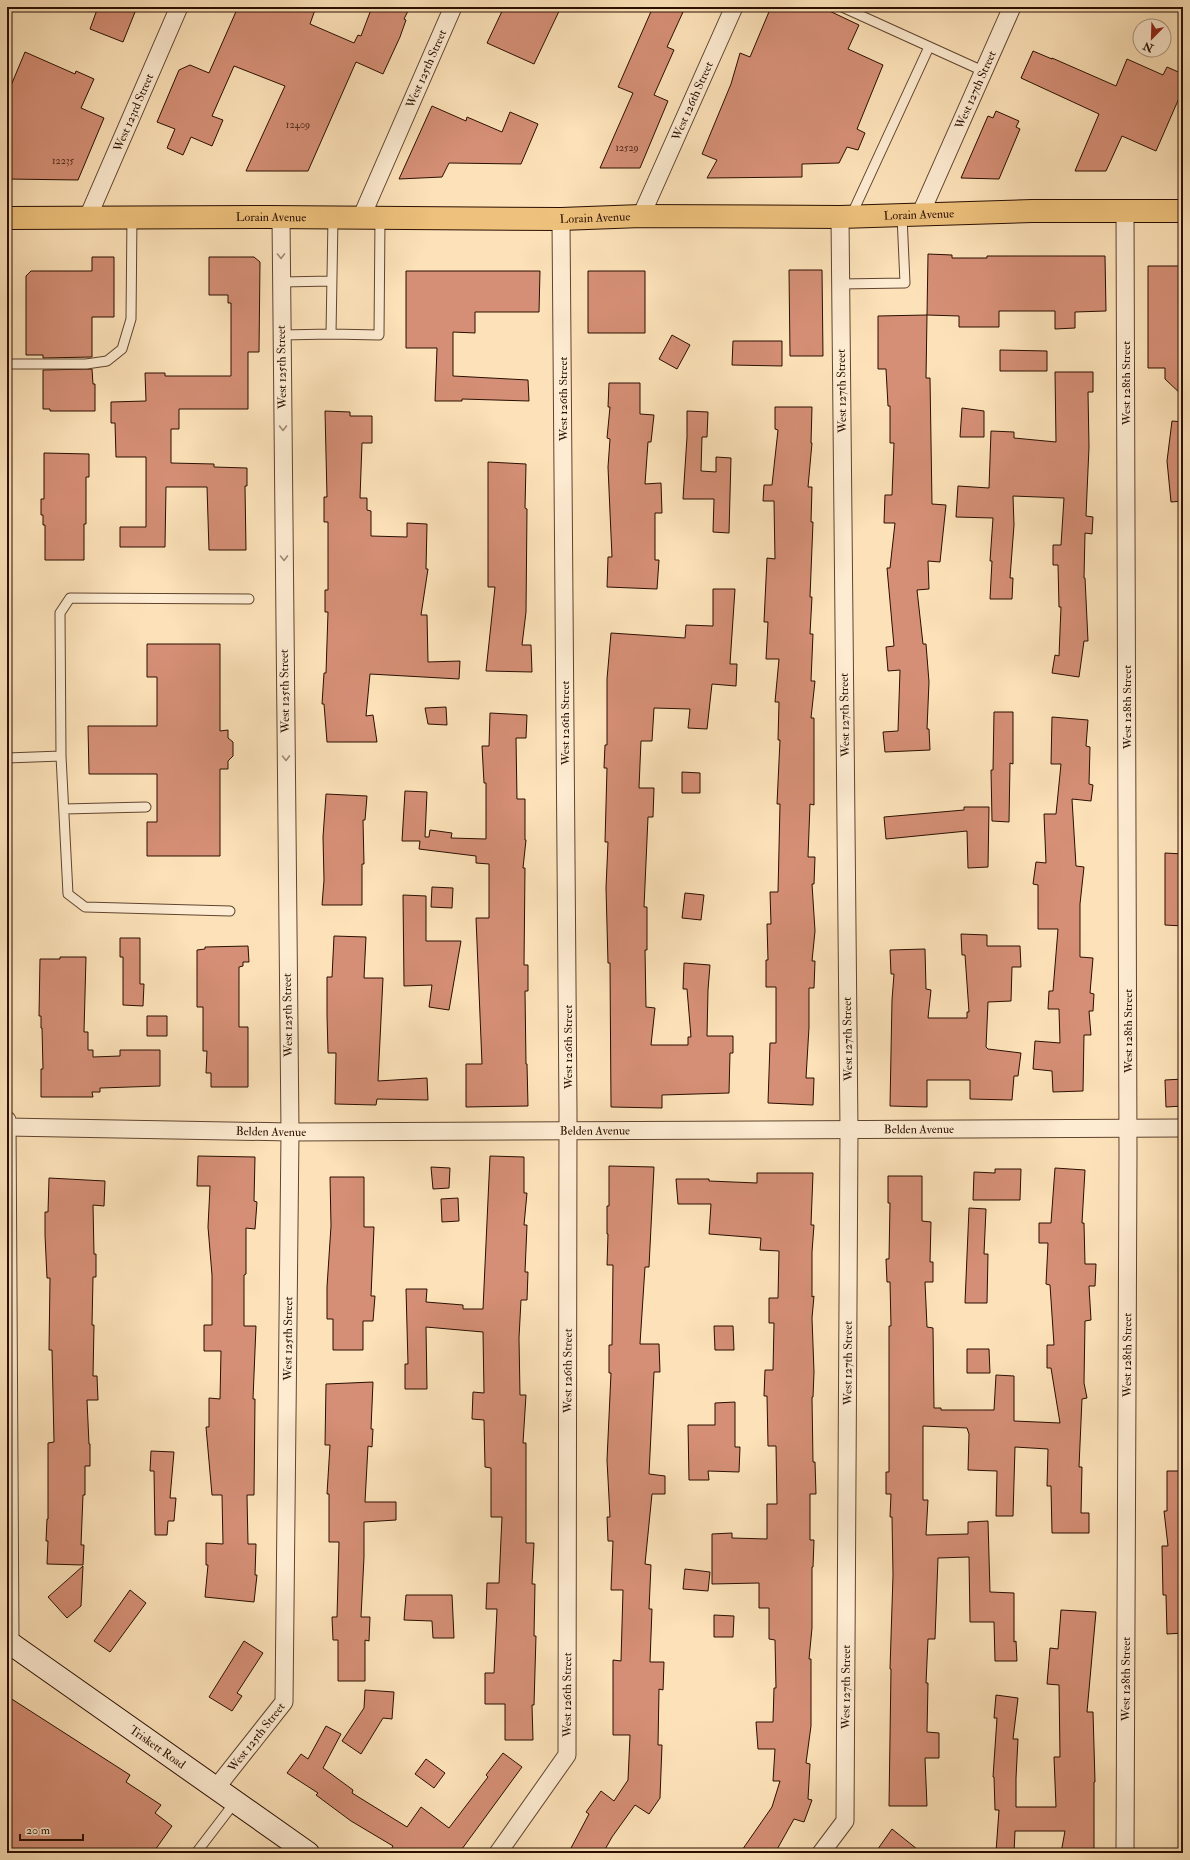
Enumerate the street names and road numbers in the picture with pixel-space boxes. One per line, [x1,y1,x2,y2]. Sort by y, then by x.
street label: West 125th Street [402,27,450,111]
street label: West 127th Street [951,48,999,132]
street label: West 126th Street [668,59,716,144]
street label: West 123rd Street [109,71,157,155]
street label: Lorain Avenue [883,206,954,223]
street label: Lorain Avenue [236,209,306,225]
street label: Lorain Avenue [559,209,631,227]
street label: West 125th Street [274,325,290,410]
street label: West 128th Street [1119,341,1134,426]
street label: West 127th Street [834,349,850,434]
street label: West 126th Street [556,357,571,442]
street label: West 125th Street [277,649,293,734]
street label: West 128th Street [1120,665,1135,750]
street label: West 127th Street [837,673,853,758]
street label: West 126th Street [558,681,573,766]
street label: West 125th Street [280,973,296,1058]
street label: West 128th Street [1121,989,1136,1074]
street label: West 127th Street [840,997,856,1082]
street label: West 126th Street [561,1005,576,1090]
street label: Belden Avenue [884,1122,954,1137]
street label: Belden Avenue [560,1123,630,1138]
street label: Belden Avenue [236,1124,306,1140]
street label: West 125th Street [280,1296,296,1382]
street label: West 128th Street [1119,1313,1135,1398]
street label: West 127th Street [840,1321,855,1406]
street label: West 126th Street [560,1328,575,1414]
street label: West 128th Street [1118,1637,1133,1722]
street label: West 127th Street [838,1645,854,1730]
street label: West 126th Street [560,1652,575,1738]
street label: West 125th Street [224,1699,288,1775]
street label: Triskett Road [126,1722,189,1772]

